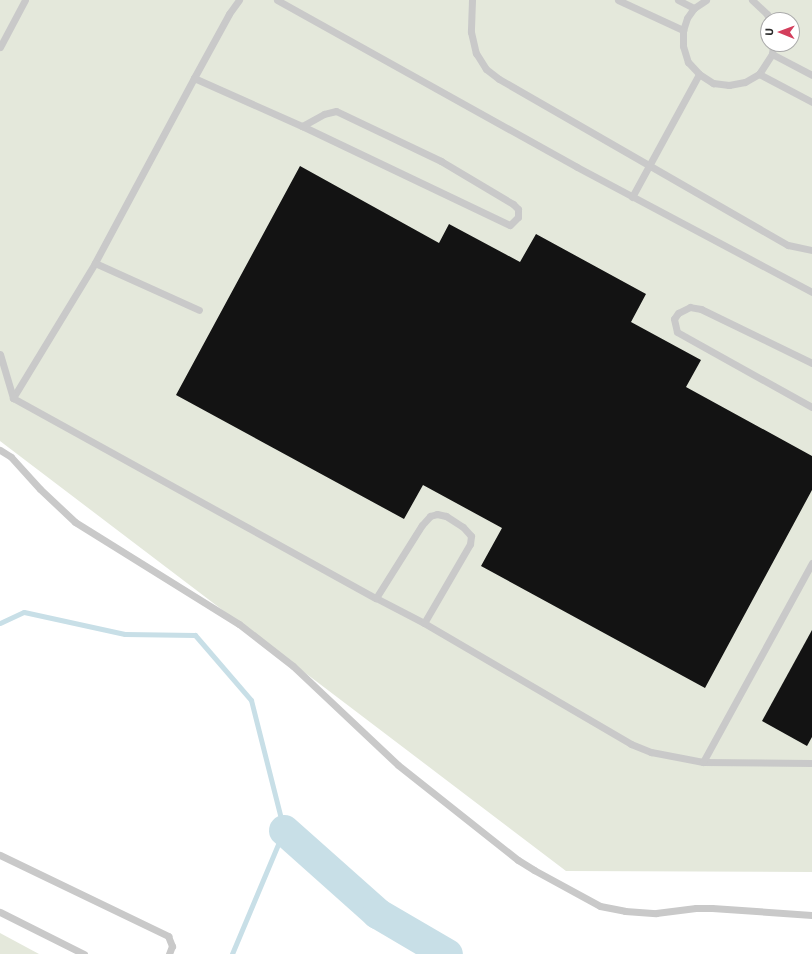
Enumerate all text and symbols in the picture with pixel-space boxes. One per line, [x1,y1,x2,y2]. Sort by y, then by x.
north arrow [760,12,800,52]
text: U [762,28,776,36]

